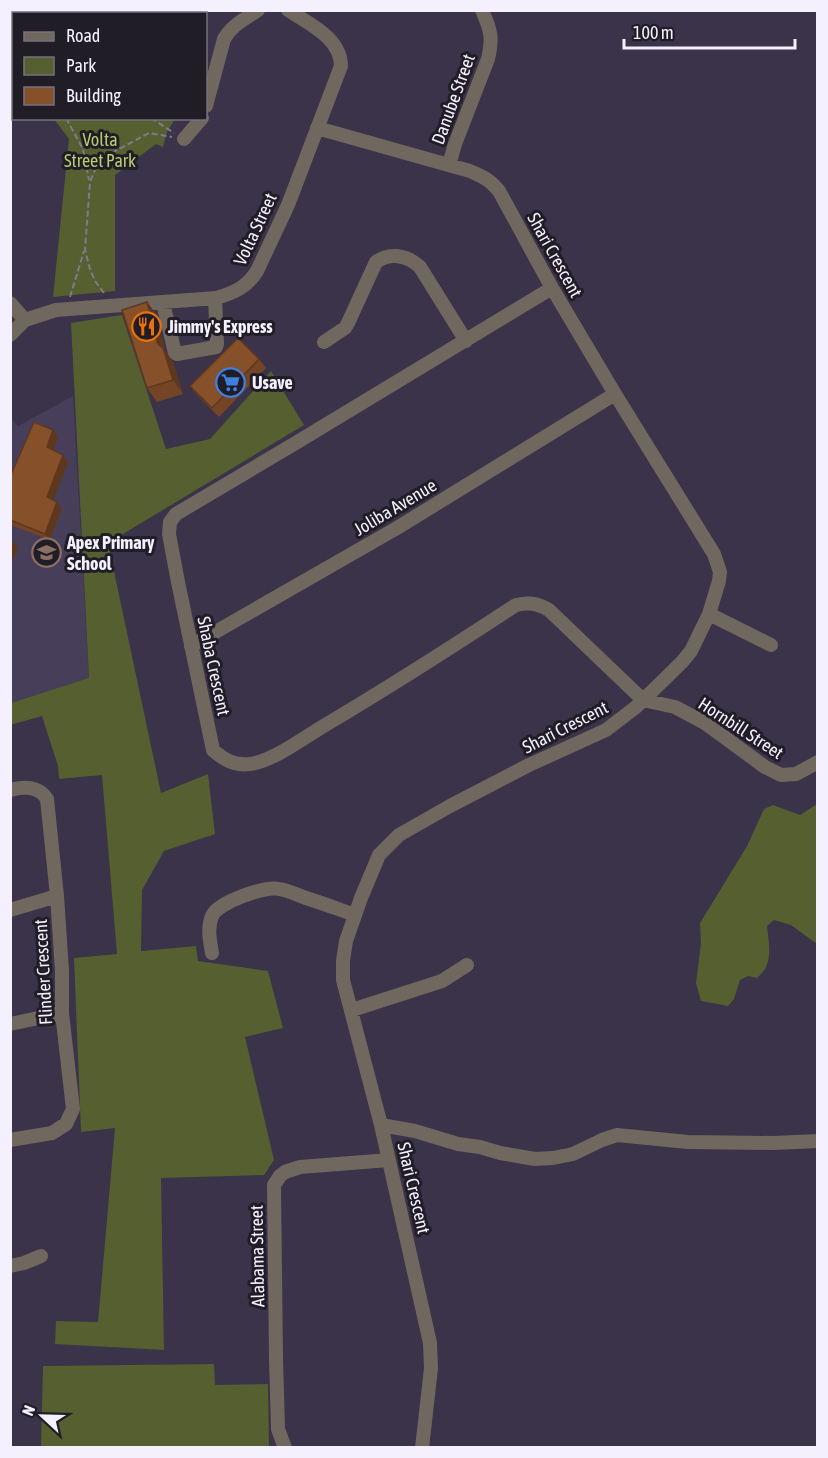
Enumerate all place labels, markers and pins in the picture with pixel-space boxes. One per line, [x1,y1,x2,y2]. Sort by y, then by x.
restaurant icon: Jimmy's Express [131,310,163,342]
place label: Jimmy's Express [167,316,273,337]
supermarket icon: Usave [215,366,247,398]
place label: Usave [252,372,293,393]
place label: Apex Primary School [66,532,155,574]
school or university icon: Apex Primary School [30,536,62,568]

